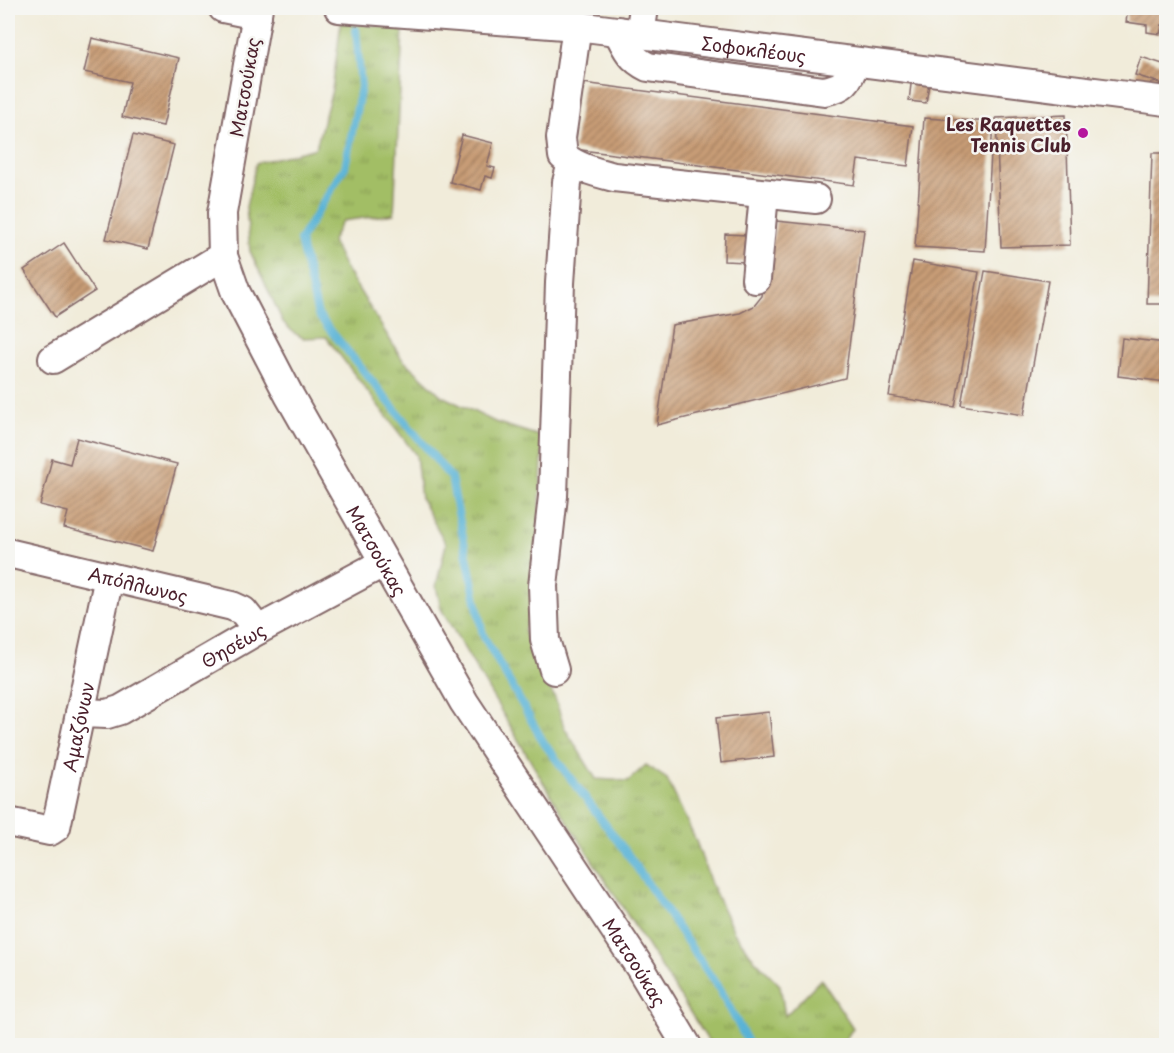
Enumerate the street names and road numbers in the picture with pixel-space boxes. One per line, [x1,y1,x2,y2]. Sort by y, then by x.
street label: Σοφοκλέους [700,28,808,69]
street label: Ματσούκας [222,35,266,139]
street label: Ματσούκας [341,500,414,601]
street label: Απόλλωνος [86,559,191,609]
street label: Θησέως [196,615,270,674]
street label: Αμαζόνων [55,679,100,774]
street label: Ματσούκας [597,912,674,1011]

